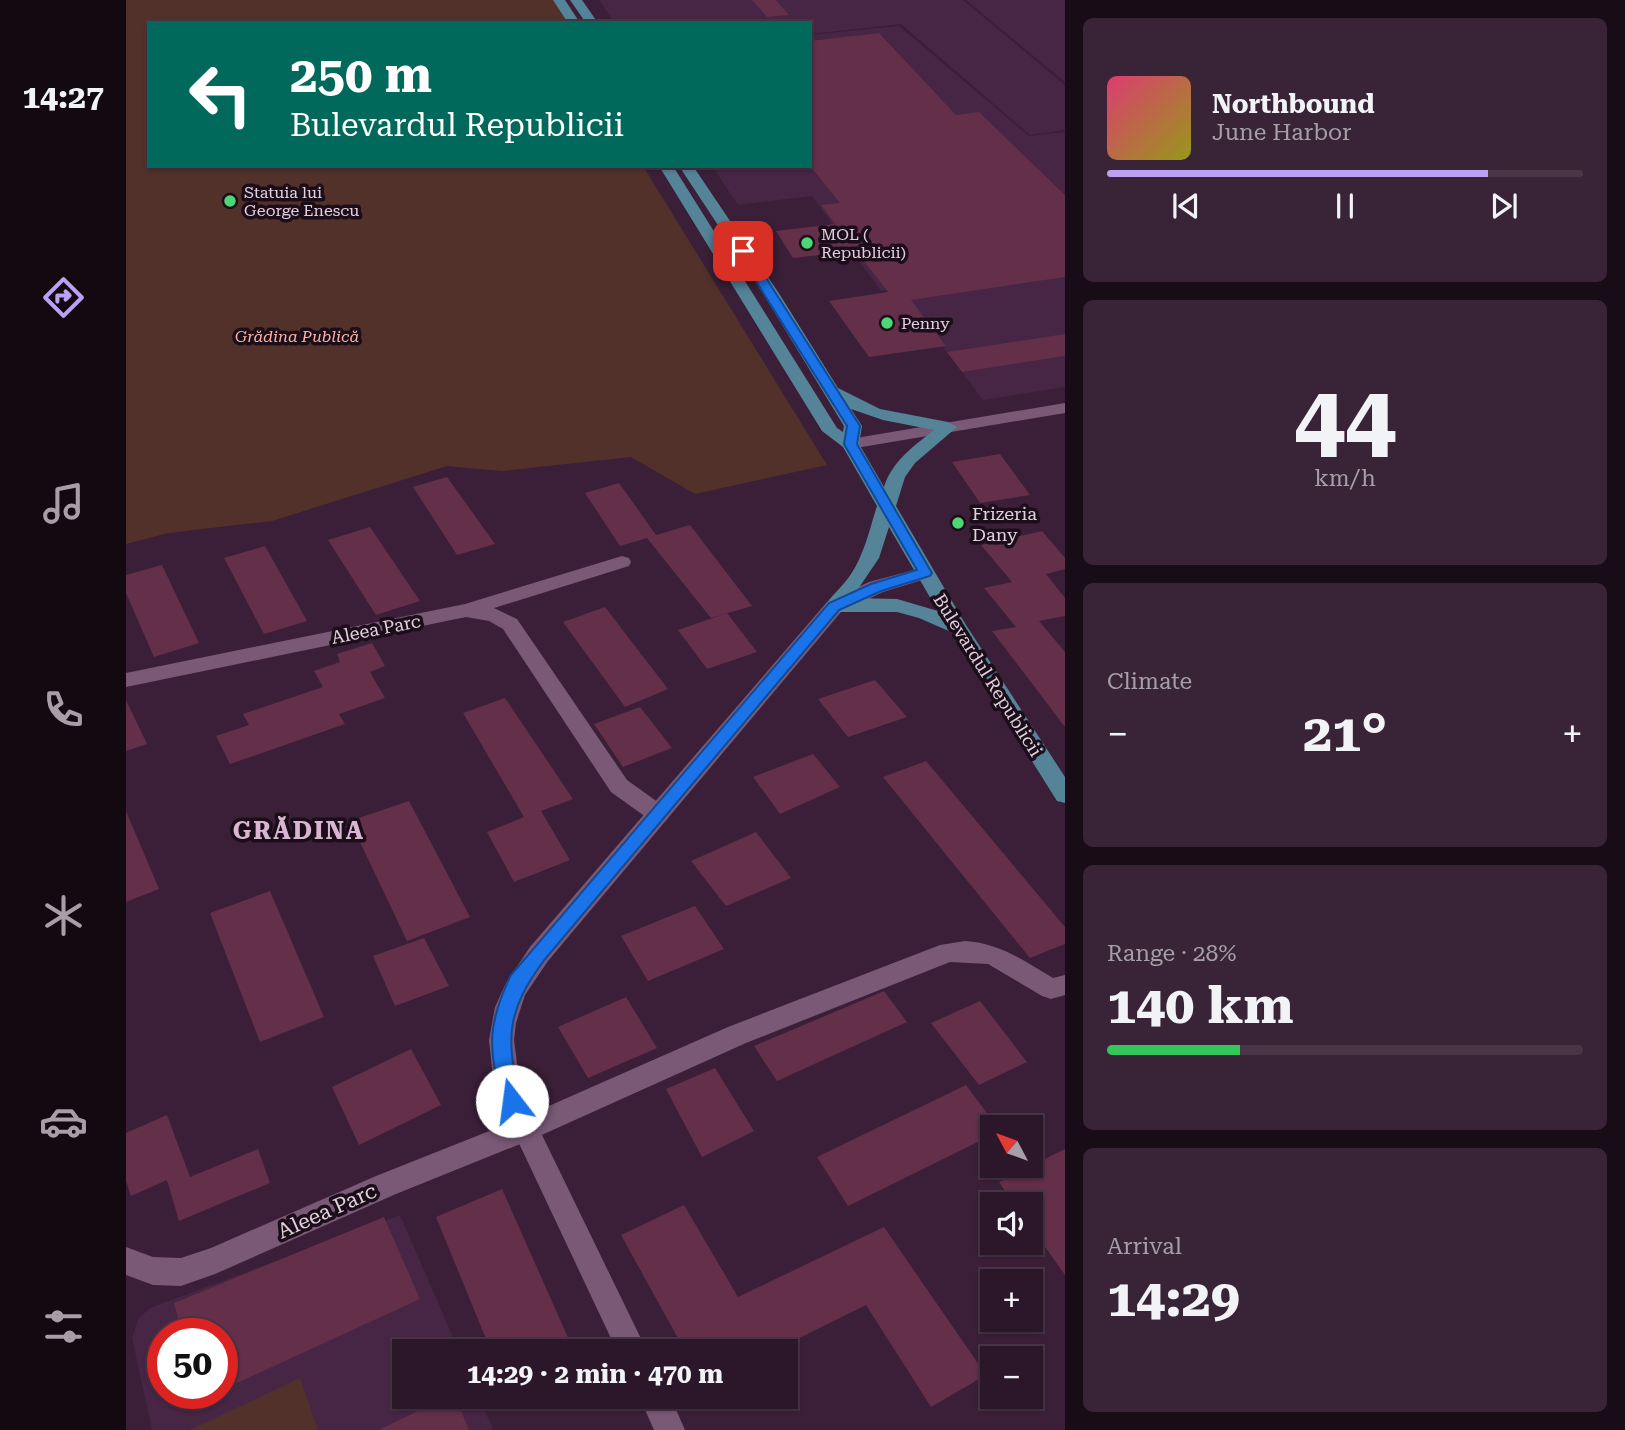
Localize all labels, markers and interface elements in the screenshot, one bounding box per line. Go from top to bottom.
text: 250 m [290,47,432,104]
icon: left [175,49,266,140]
text: 14:27 [22,78,104,116]
text: Northbound [1212,89,1375,119]
text: Bulevardul Republicii [290,106,624,144]
text: June Harbor [1212,119,1352,146]
place label: Statuia lui George Enescu [244,183,359,220]
icon: previous [1167,187,1205,225]
icon: pause [1326,187,1364,225]
icon: next [1485,187,1523,225]
marker: Statuia lui George Enescu [222,193,238,209]
pin [713,221,773,281]
place label: MOL ( Republicii) [821,225,906,262]
icon: arrive [724,232,762,270]
marker: MOL ( Republicii) [799,235,815,251]
icon: directions [39,273,88,322]
place label: Penny [901,314,950,333]
marker: Penny [879,315,895,331]
park label: Grădina Publică [235,327,359,346]
text: 44 [1294,366,1396,472]
text: km/h [1314,465,1376,492]
icon: music [39,479,88,528]
place label: Frizeria Dany [972,503,1037,545]
marker: Frizeria Dany [950,515,966,531]
street label: Bulevardul Republicii [929,590,1047,760]
street label: Aleea Parc [330,610,422,648]
text: Climate [1107,668,1192,695]
icon: phone [39,685,88,734]
text: 21° [1303,703,1387,764]
text: − [1107,712,1128,756]
text: + [1562,712,1583,756]
district label: GRĂDINA [233,816,365,845]
icon: climate [39,891,88,940]
text: Range · 28% [1107,940,1236,967]
text: 140 km [1107,975,1294,1036]
position arrow [475,1064,549,1138]
icon: car [39,1097,88,1146]
north arrow [980,1115,1043,1178]
map controls [980,1115,1043,1409]
street label: Aleea Parc [274,1178,380,1243]
button: sound [980,1192,1043,1255]
text: Arrival [1107,1233,1182,1260]
text: 14:29 [1107,1268,1240,1329]
button: + [980,1269,1043,1332]
icon: filters [39,1302,88,1351]
speed limit sign: 50 [147,1318,238,1409]
button: − [980,1346,1043,1409]
text: 14:29 · 2 min · 470 m [467,1359,723,1389]

